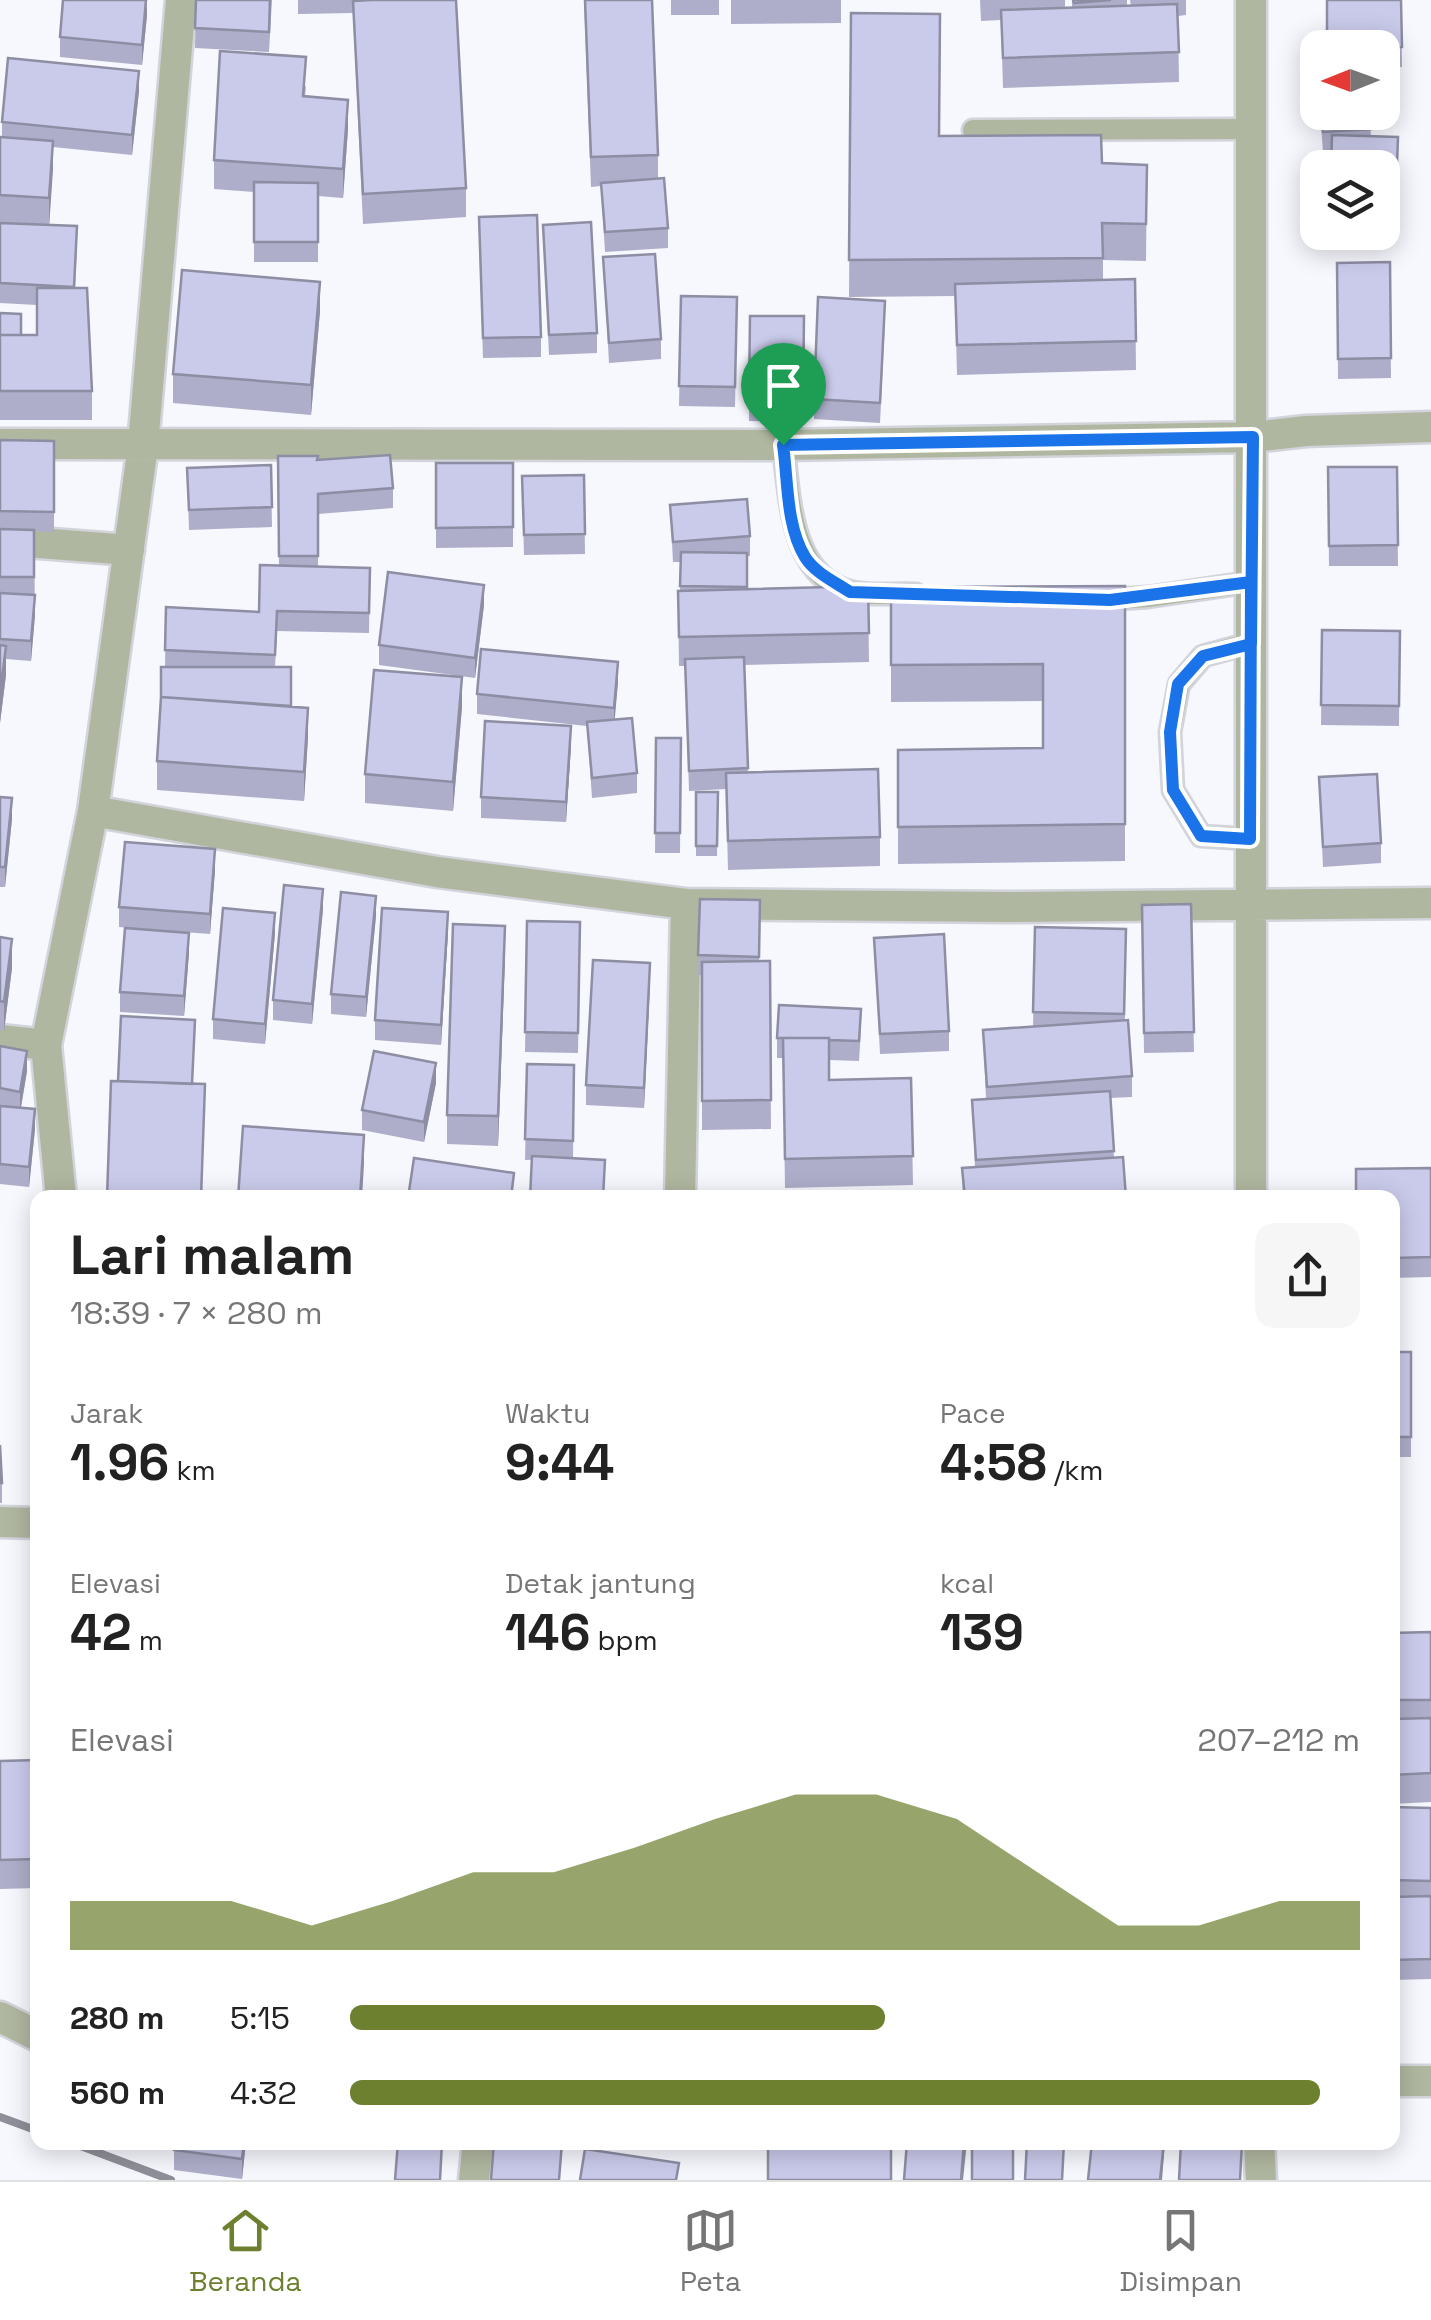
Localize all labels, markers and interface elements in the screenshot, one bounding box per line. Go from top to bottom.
north arrow [1300,30,1400,130]
map controls [1300,30,1400,250]
button: layers [1300,150,1400,250]
pin [741,343,826,446]
icon: arrive [756,358,811,413]
text: Lari malam [70,1220,354,1290]
button: share [1255,1223,1360,1328]
text: 18:39 · 7 × 280 m [70,1293,323,1333]
text: Jarak [70,1395,143,1431]
text: Waktu [505,1395,590,1431]
text: Pace [940,1395,1006,1431]
text: 1.96 [70,1431,169,1495]
text: 9:44 [505,1431,614,1495]
text: 4:58 [940,1431,1047,1495]
text: km [169,1452,216,1488]
text: /km [1047,1452,1103,1488]
text: Elevasi [70,1565,161,1601]
text: Detak jantung [505,1565,696,1601]
text: kcal [940,1565,994,1601]
text: 42 [70,1601,132,1665]
text: 146 [505,1601,590,1665]
text: 139 [940,1601,1024,1665]
text: m [132,1622,163,1658]
text: bpm [590,1622,658,1658]
text: Elevasi [70,1720,174,1760]
text: 207–212 m [1197,1720,1360,1760]
text: 280 m [70,1998,164,2038]
text: 5:15 [230,1998,290,2038]
text: 560 m [70,2073,165,2113]
text: 4:32 [230,2073,297,2113]
tab: Beranda [189,2203,302,2299]
tab: Peta [680,2203,741,2299]
tab: Disimpan [1119,2203,1242,2299]

